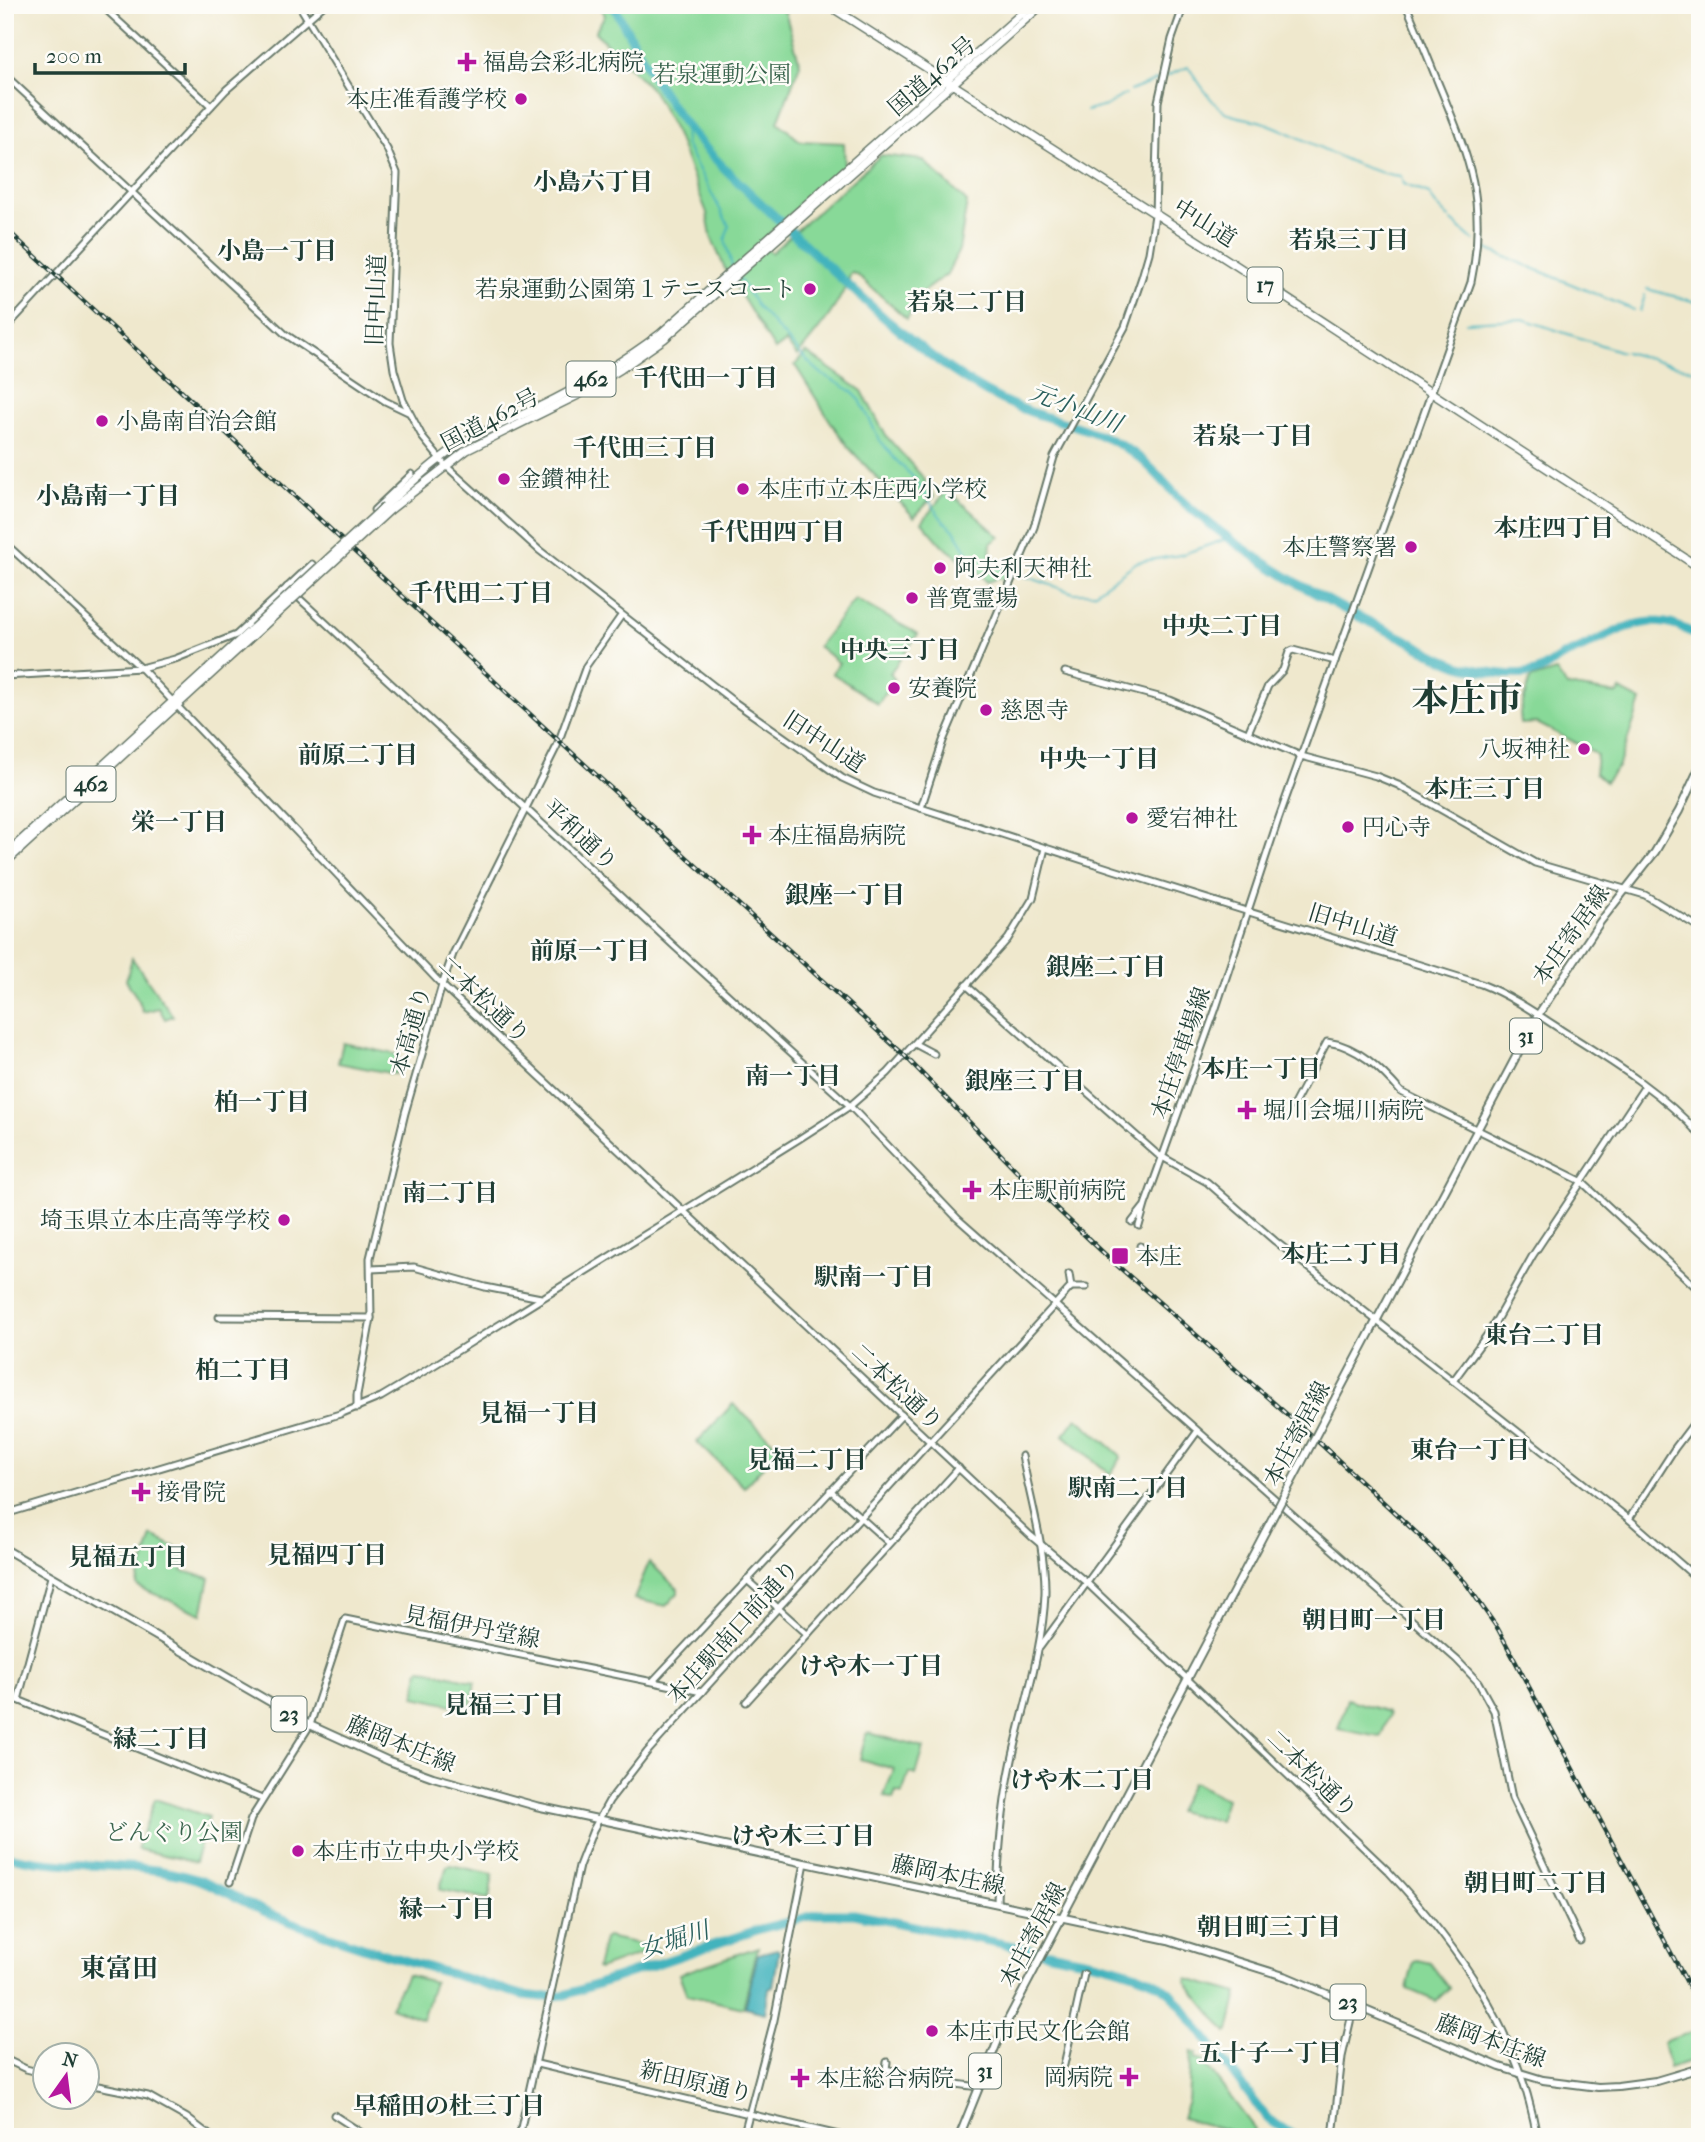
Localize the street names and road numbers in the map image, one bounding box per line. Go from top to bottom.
street label: 国道462号 [883,31,981,121]
street label: 中山道 [1169,193,1241,253]
street label: 旧中山道 [361,254,391,346]
road number: 17 [1248,268,1282,302]
road number: 462 [566,362,616,396]
street label: 国道462号 [436,383,544,457]
street label: 旧中山道 [778,706,870,778]
road number: 462 [66,766,116,802]
street label: 平和通り [537,794,623,876]
street label: 本庄寄居線 [1527,880,1615,990]
street label: 旧中山道 [1305,899,1401,951]
street label: 二本松通り [433,951,535,1049]
street label: 本高通り [385,983,437,1079]
street label: 本庄停車場線 [1146,983,1216,1123]
road number: 31 [1510,1018,1542,1054]
street label: 二本松通り [846,1338,948,1436]
street label: 本庄寄居線 [1258,1377,1336,1491]
street label: 本庄駅南口前通り [661,1555,805,1709]
street label: 見福伊丹堂線 [402,1601,542,1653]
road number: 23 [272,1696,306,1732]
street label: 藤岡本庄線 [343,1710,459,1778]
street label: 二本松通り [1261,1724,1363,1824]
street label: 藤岡本庄線 [889,1850,1007,1900]
street label: 本庄寄居線 [994,1878,1072,1992]
road number: 23 [1330,1984,1366,2020]
street label: 藤岡本庄線 [1432,2009,1550,2073]
road number: 31 [969,2054,1001,2088]
street label: 新田原通り [637,2056,755,2108]

